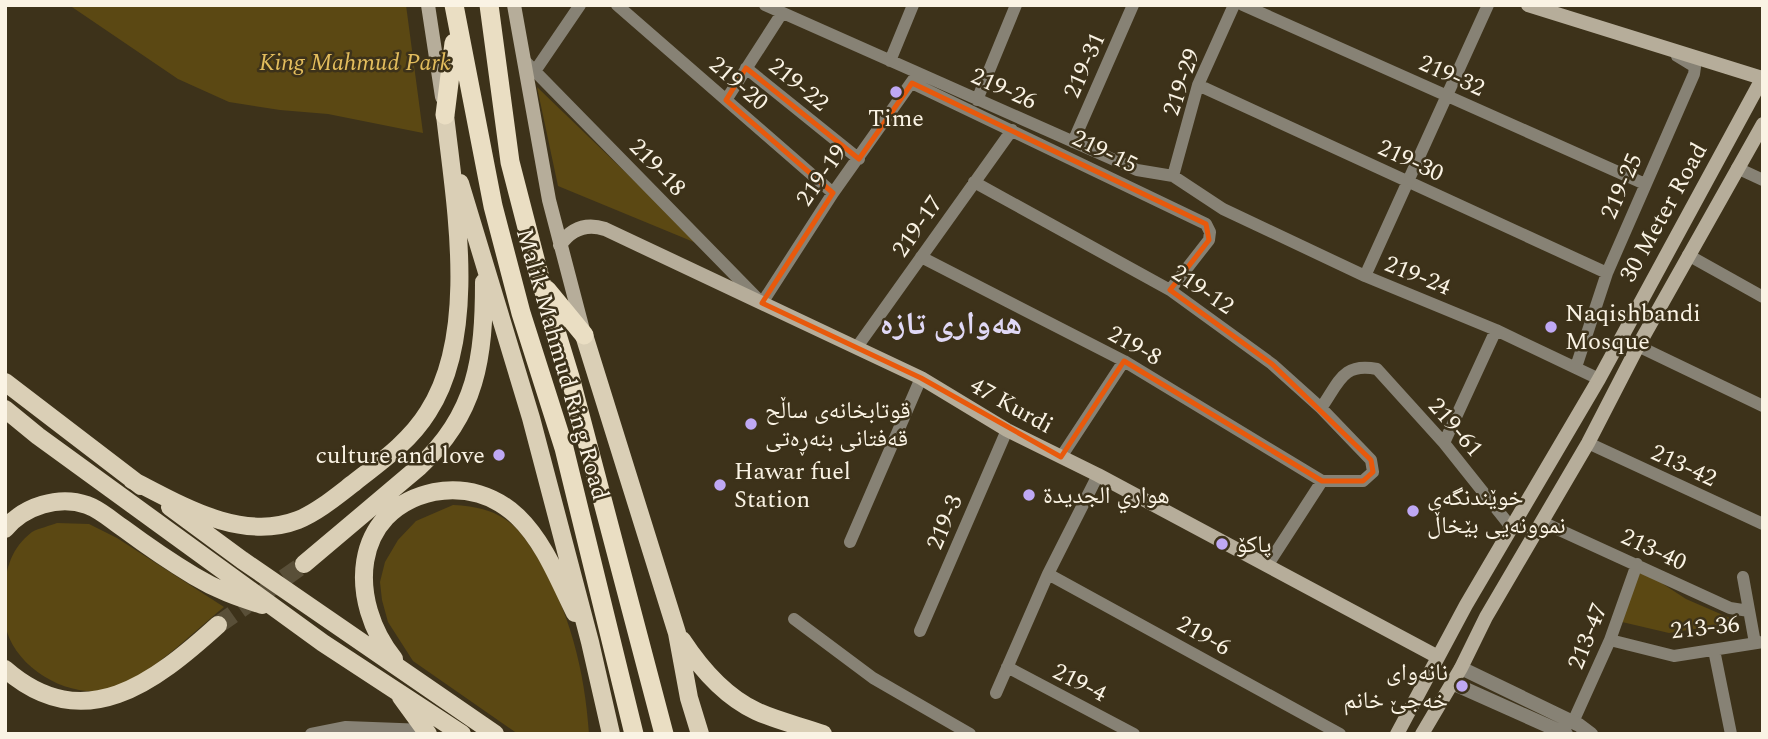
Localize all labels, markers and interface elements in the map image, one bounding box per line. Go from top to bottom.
street label: 219-31 [1054,27,1115,104]
street label: 219-29 [1154,44,1210,121]
park label: King Mahmud Park [259,45,451,81]
street label: 219-32 [1413,45,1490,106]
street label: 219-20 [700,48,776,120]
street label: 219-22 [760,49,837,120]
street label: 219-26 [965,58,1042,119]
marker: Time [888,84,904,100]
place label: Time [868,101,924,137]
street label: 219-15 [1066,121,1143,183]
street label: 219-18 [620,130,694,205]
street label: 219-30 [1372,130,1449,192]
street label: 30 Meter Road [1611,136,1717,289]
street label: 219-19 [787,137,856,214]
street label: 219-25 [1591,148,1652,225]
street label: 219-17 [883,188,952,265]
street label: Malik Mahmud Ring Road [506,224,618,504]
street label: 219-24 [1379,246,1456,306]
street label: 219-12 [1164,256,1241,324]
place label: Naqishbandi Mosque [1565,296,1701,360]
district label: هەواری تازە [880,300,1022,349]
street label: 219-8 [1101,316,1168,375]
marker: Naqishbandi Mosque [1543,319,1559,335]
street label: 47 Kurdi [963,368,1060,444]
street label: 219-61 [1419,390,1491,466]
place label: قوتابخانەی ساڵح قەفتانی بنەڕەتی [765,393,911,457]
marker: قوتابخانەی ساڵح قەفتانی بنەڕەتی [743,416,759,432]
street label: 213-42 [1645,435,1722,497]
place label: culture and love [316,438,485,474]
marker: culture and love [491,447,507,463]
place label: Hawar fuel Station [734,454,851,518]
marker: Hawar fuel Station [712,477,728,493]
place label: هواري الجديدة [1043,478,1170,514]
place label: خوێندنگەی نموونەیی بێخاڵ [1427,480,1566,544]
marker: هواري الجديدة [1021,487,1037,503]
street label: 219-3 [917,489,973,556]
marker: خوێندنگەی نموونەیی بێخاڵ [1405,503,1421,519]
street label: 213-40 [1615,519,1692,581]
place label: پاکۆ [1236,527,1272,563]
marker: پاکۆ [1214,536,1230,552]
street label: 213-47 [1558,598,1618,675]
street label: 219-6 [1170,606,1237,665]
street label: 213-36 [1669,606,1741,650]
street label: 219-4 [1046,654,1113,712]
place label: نانەوای خەجێ خانم [1344,655,1448,719]
marker: نانەوای خەجێ خانم [1454,678,1470,694]

